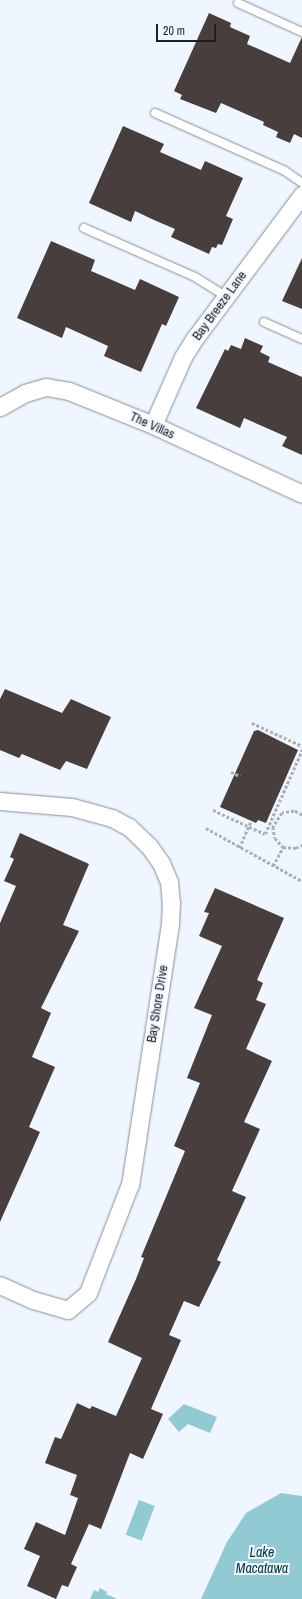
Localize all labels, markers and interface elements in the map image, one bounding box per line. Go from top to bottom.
scale bar [158,16,218,42]
text: 20 m [163,23,185,39]
street label: Bay Breeze Lane [190,268,250,344]
street label: The Villas [127,409,177,443]
street label: Bay Shore Drive [144,964,172,1044]
water label: Lake Macatawa [236,1544,288,1576]

